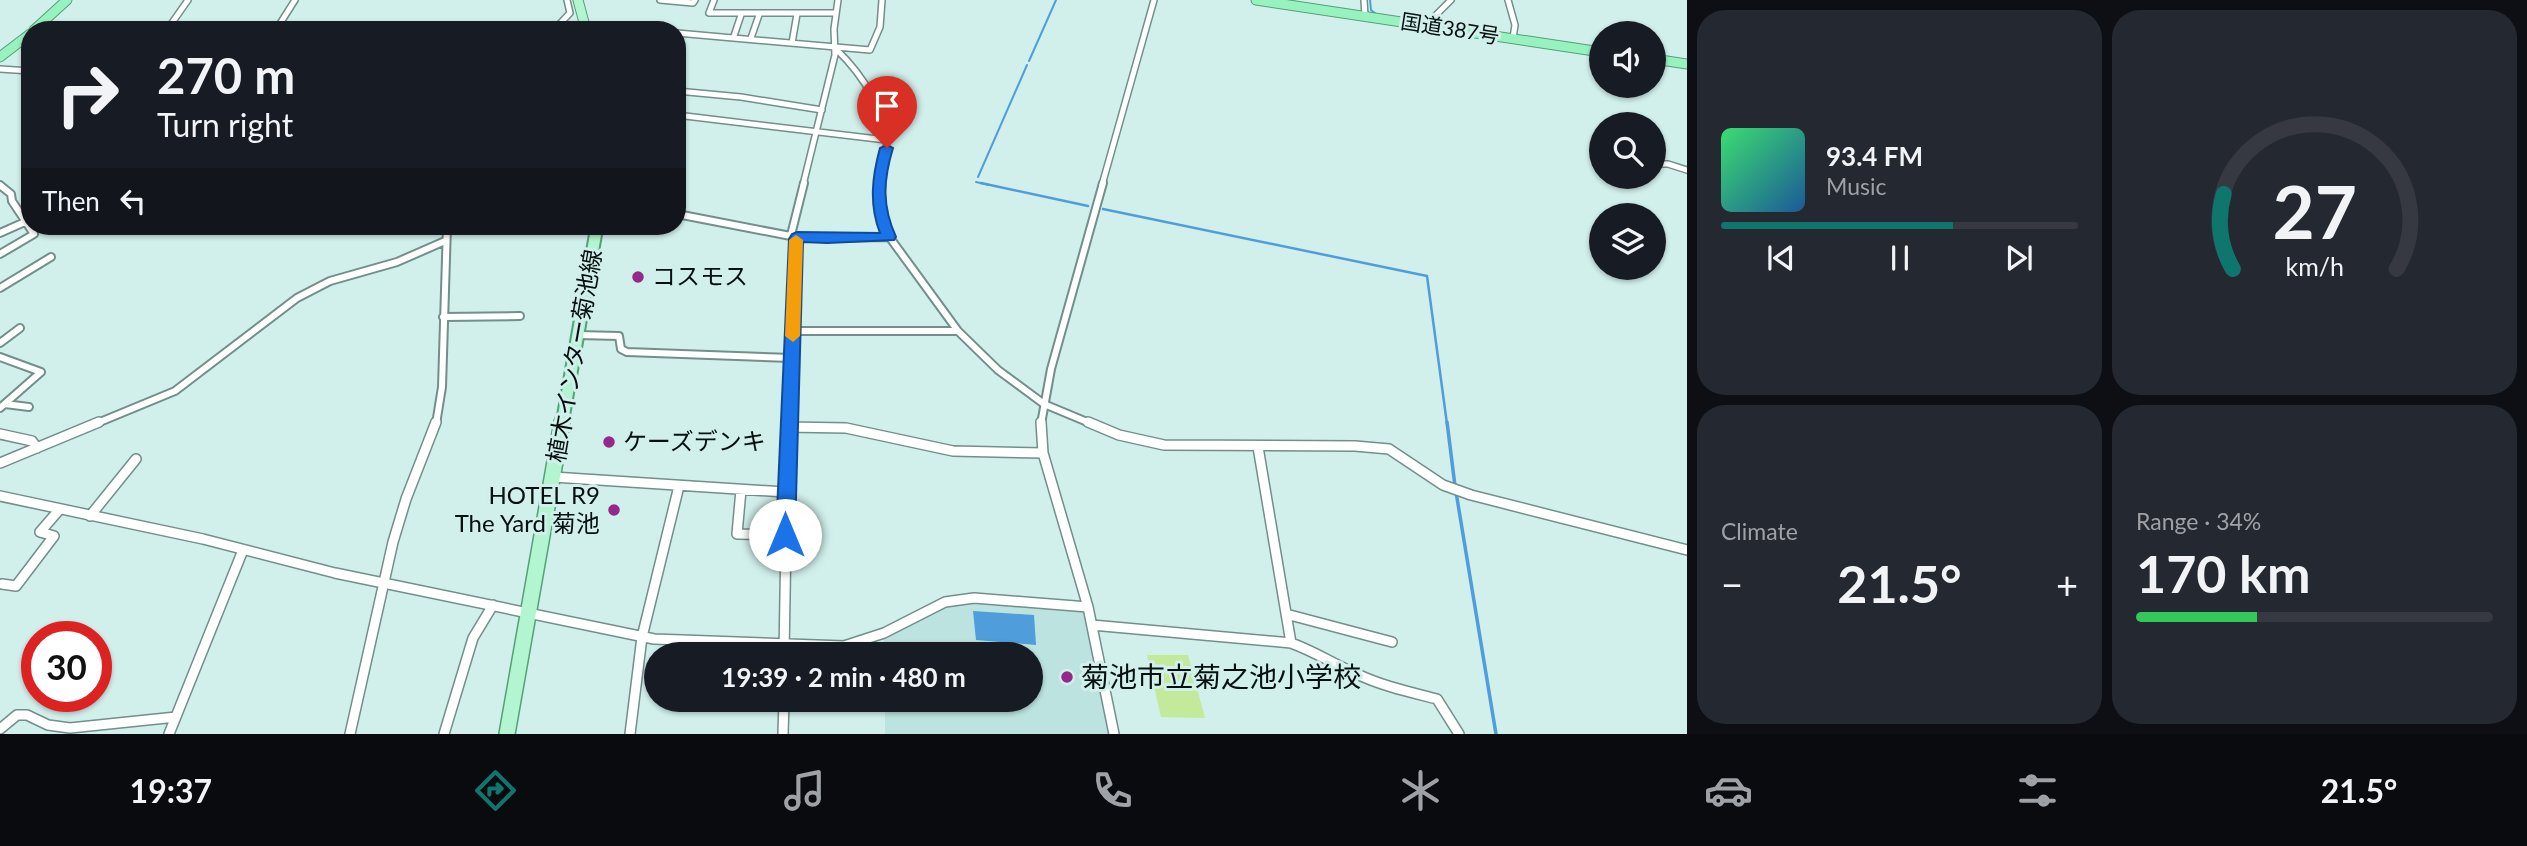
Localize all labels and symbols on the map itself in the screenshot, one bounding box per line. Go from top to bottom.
street label: 国道387号 [1399,7,1501,48]
pin [857,76,917,148]
street label: 植木インター菊池線 [540,247,607,465]
place label: コスモス [652,261,748,290]
marker: コスモス [630,269,646,285]
place label: ケーズデンキ [623,426,766,455]
marker: ケーズデンキ [601,434,617,450]
place label: HOTEL R9 The Yard 菊池 [455,480,600,537]
position arrow [748,498,822,572]
marker: HOTEL R9 The Yard 菊池 [606,502,622,518]
speed limit sign: 30 [21,621,112,712]
place label: 菊池市立菊之池小学校 [1081,659,1361,693]
marker: 菊池市立菊之池小学校 [1059,669,1075,685]

